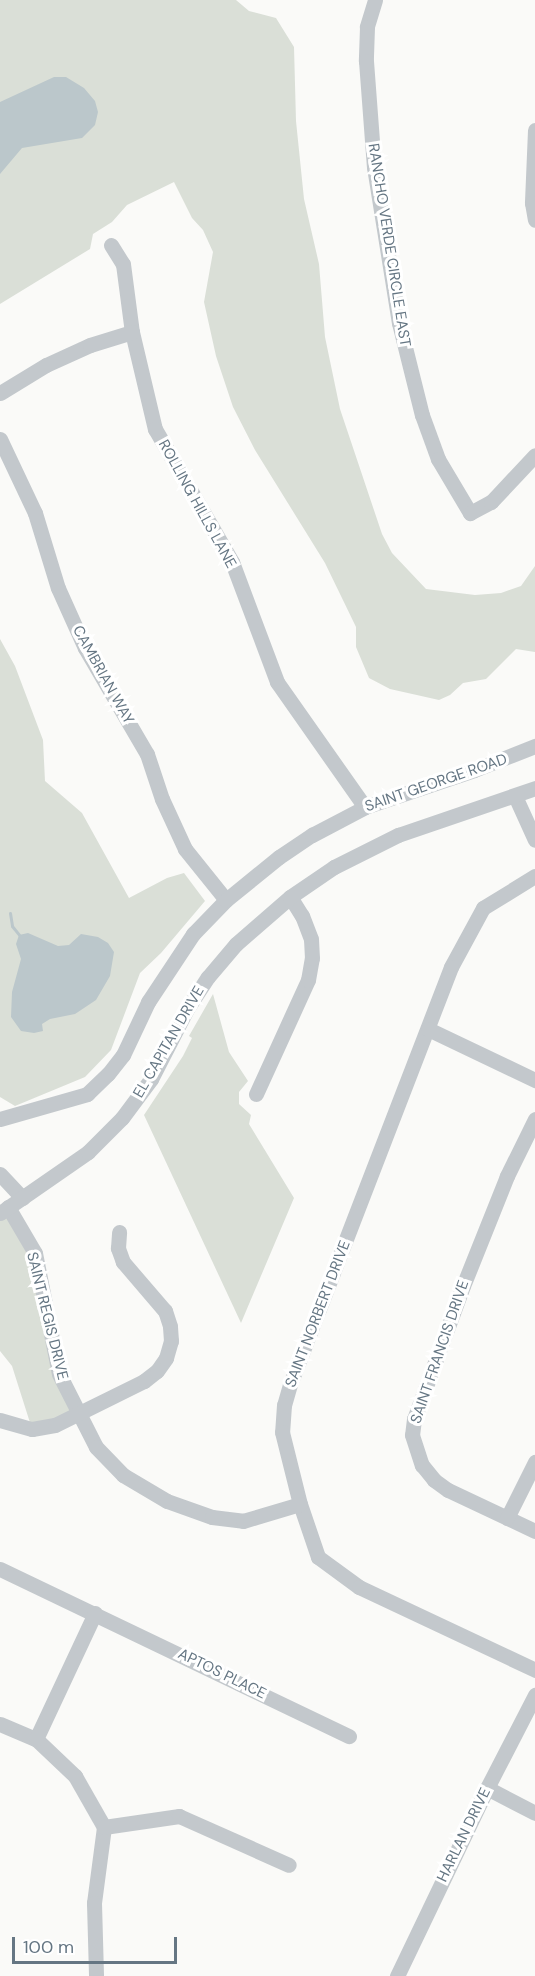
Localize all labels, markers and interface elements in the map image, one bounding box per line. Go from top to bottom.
street label: RANCHO VERDE CIRCLE EAST [364,142,414,348]
street label: ROLLING HILLS LANE [154,437,240,571]
street label: CAMBRIAN WAY [68,623,138,727]
street label: SAINT GEORGE ROAD [363,750,509,816]
street label: EL CAPITAN DRIVE [130,983,208,1101]
street label: SAINT NORBERT DRIVE [282,1238,354,1390]
street label: SAINT REGIS DRIVE [22,1250,72,1382]
street label: SAINT FRANCIS DRIVE [407,1278,473,1426]
street label: APTOS PLACE [175,1645,269,1703]
street label: HARLAN DRIVE [433,1785,495,1885]
scale bar [15,1925,180,1963]
text: 100 m [23,1935,74,1959]

